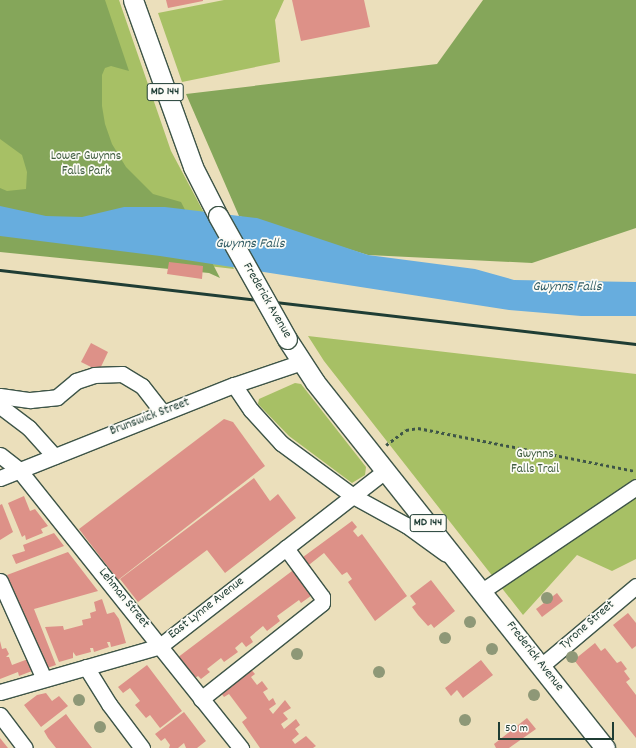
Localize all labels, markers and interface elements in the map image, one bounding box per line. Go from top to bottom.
road number: MD 144 [146,82,184,102]
park label: Lower Gwynns Falls Park [51,150,121,181]
water label: Gwynns Falls [215,236,285,252]
street label: Frederick Avenue [238,261,294,341]
water label: Gwynns Falls [532,279,602,295]
street label: Brunswick Street [108,396,192,440]
park label: Gwynns Falls Trail [511,448,559,479]
road number: MD 144 [409,513,447,533]
street label: Lehman Street [94,566,152,632]
street label: East Lynne Avenue [166,575,248,643]
street label: Tyrone Street [557,598,619,654]
street label: Frederick Avenue [502,619,566,695]
scale bar [500,714,616,740]
text: 50 m [505,720,528,737]

